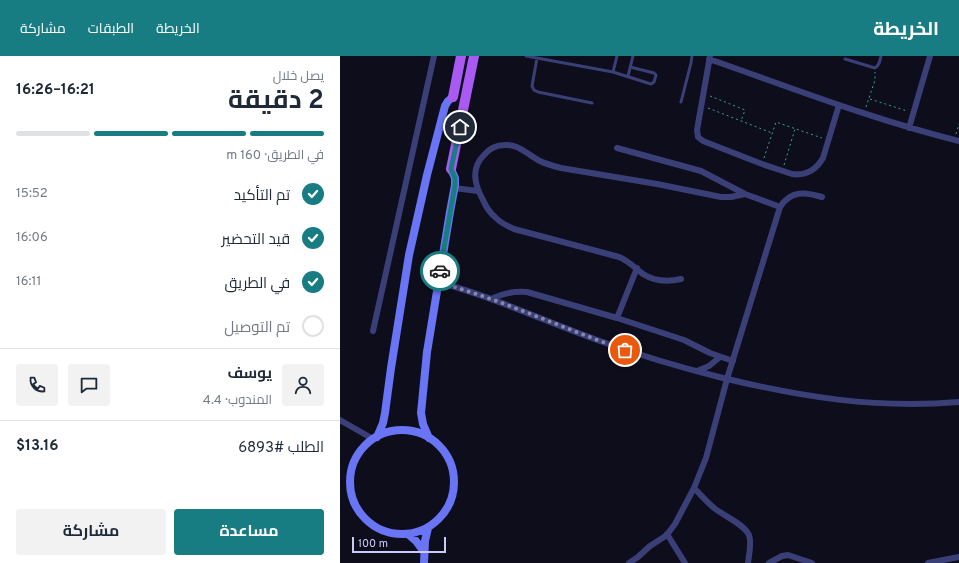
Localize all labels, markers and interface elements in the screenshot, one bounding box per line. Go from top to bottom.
text: الخريطة [873,18,939,42]
text: مشاركة [20,21,66,38]
text: الطبقات [88,21,134,38]
text: الخريطة [156,21,200,38]
text: يصل خلال [273,69,324,85]
text: 16:21–16:26 [16,81,95,100]
text: 2 دقيقة [228,85,324,118]
pin [443,110,477,144]
icon: home [449,116,471,138]
text: في الطريق · 160 m [226,148,324,164]
icon: check [302,183,324,205]
text: 15:52 [16,186,48,202]
text: تم التأكيد [234,187,290,206]
icon: check [302,227,324,249]
text: 16:06 [16,230,48,246]
text: قيد التحضير [222,231,290,250]
courier [420,251,460,291]
icon: car [429,260,451,282]
icon: check [302,271,324,293]
text: 16:11 [16,274,41,290]
text: في الطريق [225,275,290,294]
text: تم التوصيل [224,319,290,338]
pin [608,333,642,367]
icon: bag [614,339,636,361]
button: phone [16,364,58,406]
button: chat [68,364,110,406]
button: person [282,364,324,406]
text: يوسف [227,365,272,384]
text: المندوب · 4.4 [203,393,272,409]
text: $13.16 [16,437,59,456]
text: الطلب #6893 [238,439,324,458]
button: مشاركة [16,509,166,555]
button: مساعدة [174,509,324,555]
scale bar [352,535,446,554]
text: 100 m [358,537,388,551]

